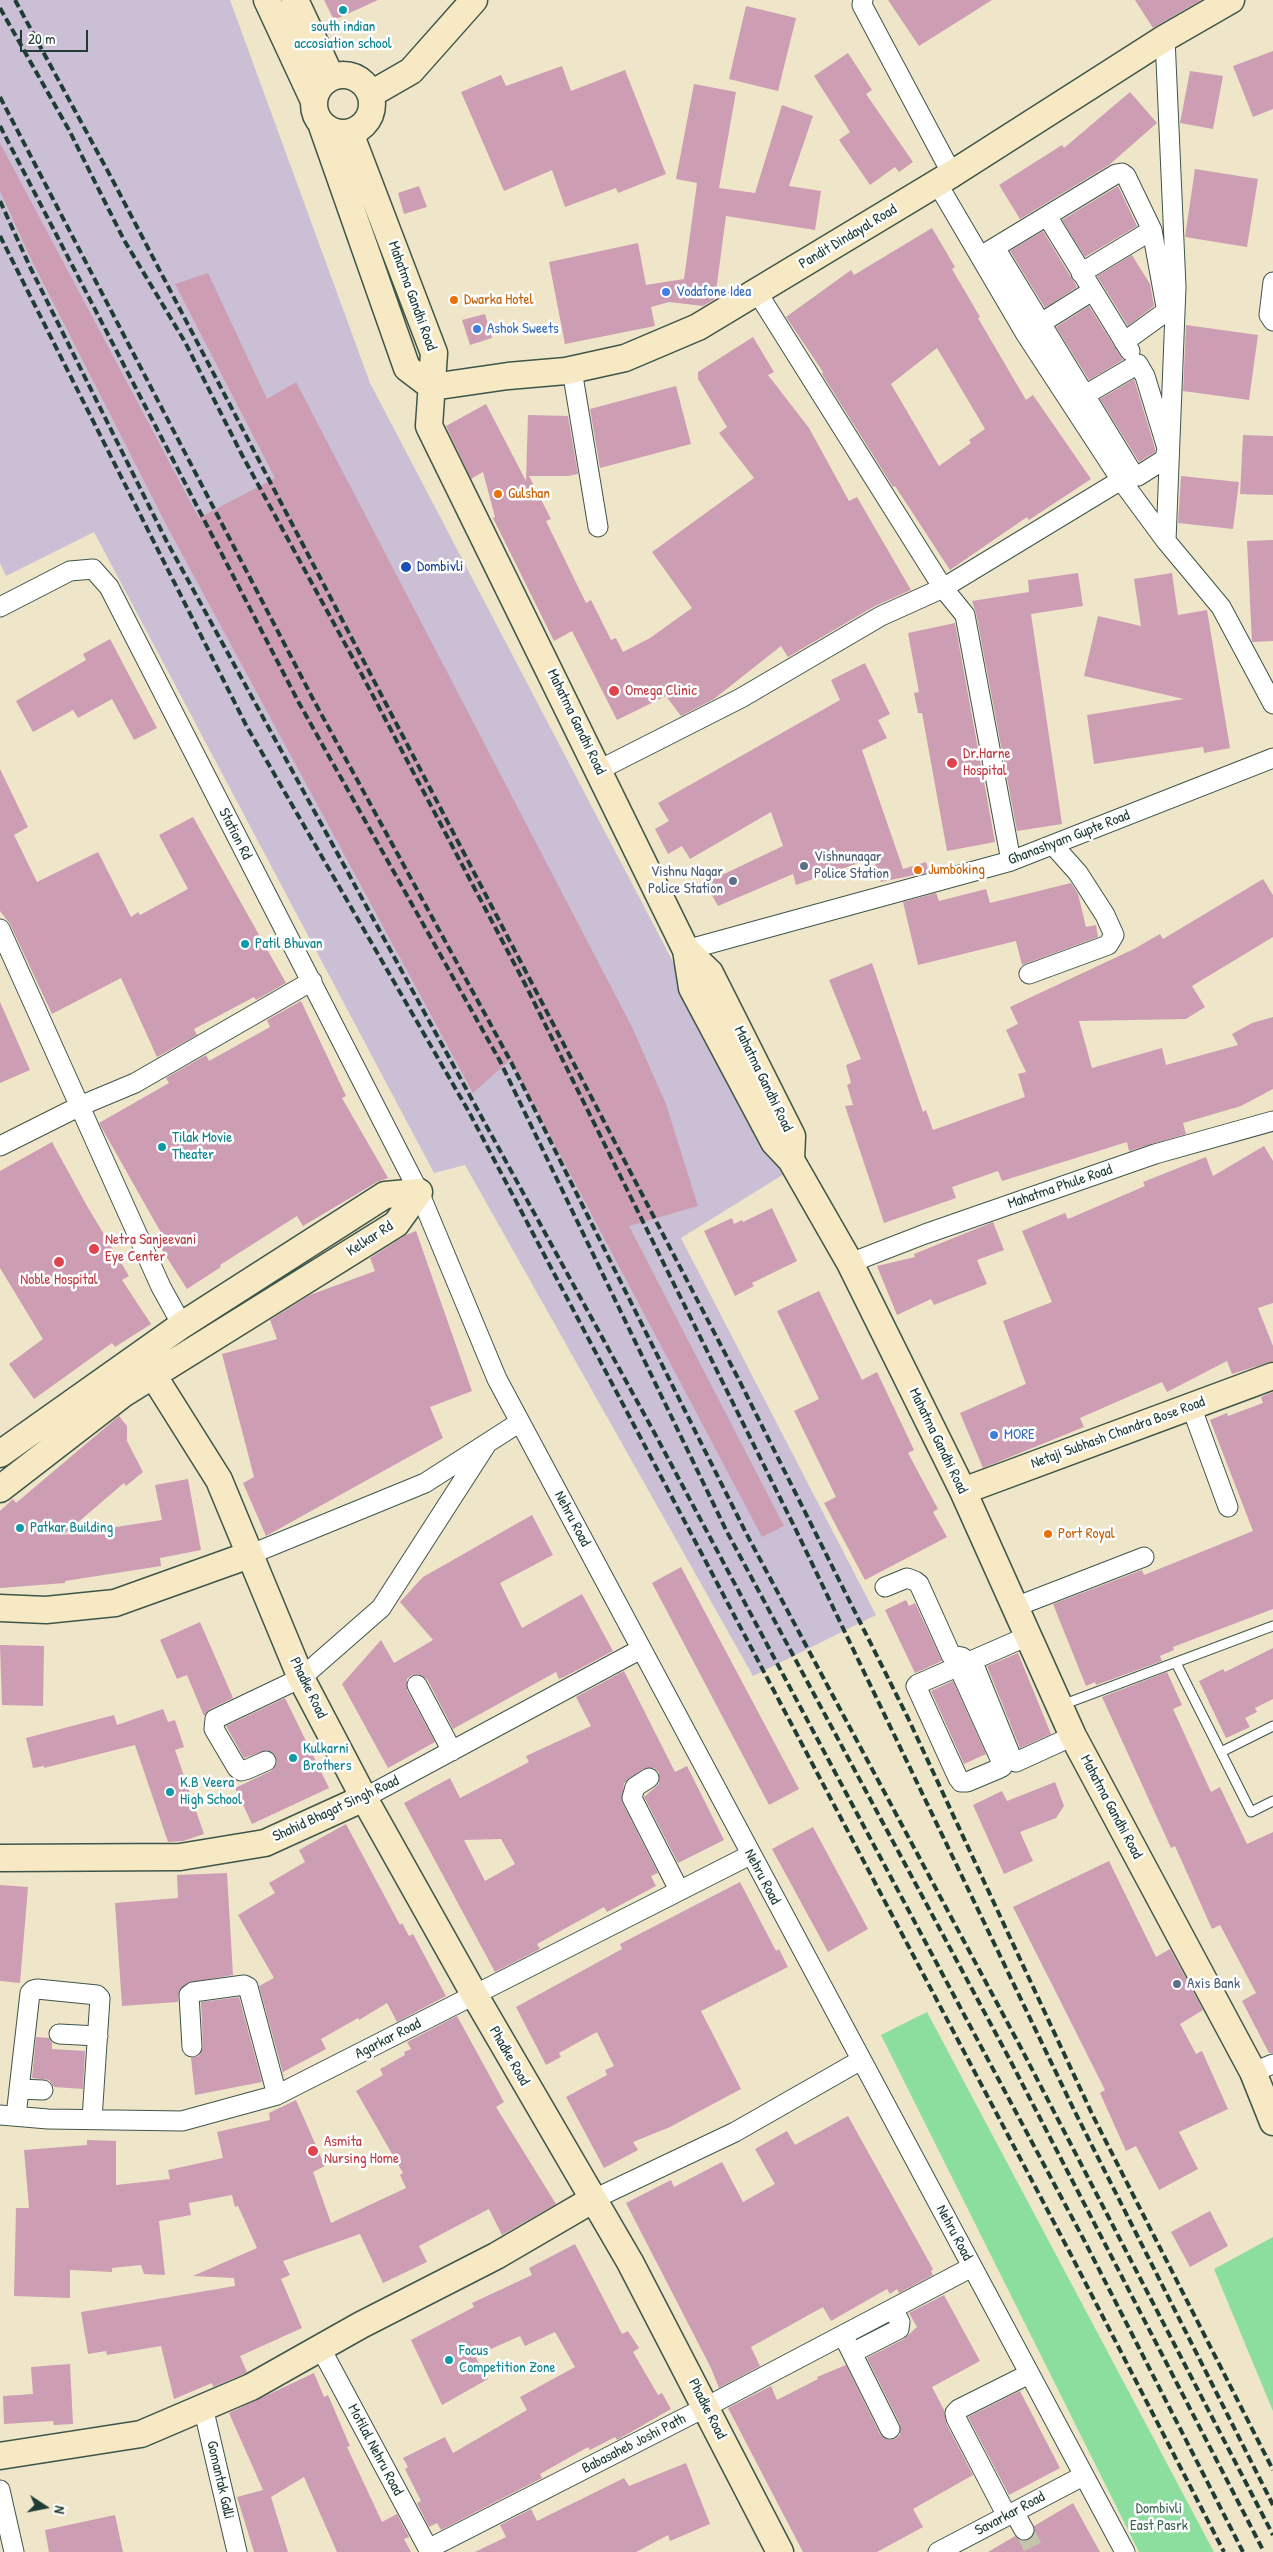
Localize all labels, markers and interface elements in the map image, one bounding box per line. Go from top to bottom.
marker: south indian accosiation school [337,4,349,16]
place label: south indian accosiation school [294,18,392,53]
scale bar [22,20,90,52]
text: 20 m [28,28,55,49]
street label: Pandit Dindayal Road [796,201,900,273]
street label: Mahatma Gandhi Road [384,239,440,353]
place label: Vodafone Idea [676,283,751,301]
marker: Vodafone Idea [660,286,672,298]
place label: Dwarka Hotel [464,291,533,309]
marker: Dwarka Hotel [448,294,460,306]
place label: Ashok Sweets [487,320,559,338]
marker: Ashok Sweets [471,323,483,335]
place label: Gulshan [508,485,550,503]
marker: Gulshan [492,488,504,500]
place label: Dombivli [417,558,463,576]
marker: Dombivli [399,560,413,574]
street label: Mahatma Gandhi Road [543,666,609,778]
place label: Omega Clinic [625,682,697,700]
marker: Omega Clinic [607,684,621,698]
place label: Dr.Harne Hospital [963,745,1011,780]
marker: Dr.Harne Hospital [945,756,959,770]
street label: Station Rd [214,805,256,863]
street label: Ghanashyam Gupte Road [1006,807,1132,869]
place label: Vishnunagar Police Station [814,848,889,883]
marker: Vishnunagar Police Station [798,860,810,872]
place label: Jumboking [928,861,985,879]
place label: Vishnu Nagar Police Station [648,863,723,898]
marker: Jumboking [912,864,924,876]
marker: Vishnu Nagar Police Station [727,875,739,887]
place label: Patil Bhuvan [255,935,323,953]
marker: Patil Bhuvan [239,938,251,950]
street label: Mahatma Gandhi Road [730,1023,796,1135]
place label: Tilak Movie Theater [172,1129,232,1164]
marker: Tilak Movie Theater [156,1141,168,1153]
street label: Mahatma Phule Road [1005,1161,1115,1213]
street label: Kelkar Rd [343,1217,397,1261]
place label: Netra Sanjeevani Eye Center [105,1231,196,1266]
marker: Netra Sanjeevani Eye Center [87,1242,101,1256]
marker: Noble Hospital [52,1255,66,1269]
place label: Noble Hospital [20,1271,98,1289]
street label: Mahatma Gandhi Road [905,1385,971,1497]
street label: Netaji Subhash Chandra Bose Road [1029,1393,1207,1473]
place label: MORE [1004,1426,1035,1444]
marker: MORE [988,1429,1000,1441]
street label: Nehru Road [550,1488,594,1550]
place label: Patkar Building [30,1519,113,1537]
marker: Patkar Building [14,1522,26,1534]
place label: Port Royal [1058,1525,1115,1543]
marker: Port Royal [1042,1528,1054,1540]
street label: Phadke Road [286,1655,330,1721]
place label: Kulkarni Brothers [303,1740,351,1775]
marker: Kulkarni Brothers [287,1752,299,1764]
street label: Mahatma Gandhi Road [1076,1752,1146,1862]
street label: Shahid Bhagat Singh Road [270,1772,402,1846]
place label: K.B Veera High School [180,1774,242,1809]
marker: K.B Veera High School [164,1786,176,1798]
street label: Nehru Road [740,1846,784,1908]
place label: Axis Bank [1187,1975,1240,1993]
marker: Axis Bank [1171,1978,1183,1990]
street label: Agarkar Road [352,2015,424,2063]
street label: Phadke Road [485,2023,533,2089]
place label: Asmita Nursing Home [324,2133,399,2168]
marker: Asmita Nursing Home [306,2144,320,2158]
street label: Nehru Road [932,2202,976,2264]
place label: Focus Competition Zone [459,2342,556,2377]
marker: Focus Competition Zone [443,2354,455,2366]
street label: Phadke Road [684,2376,730,2442]
street label: Motilal Nehru Road [343,2401,407,2499]
street label: Babasaheb Joshi Path [579,2410,689,2478]
street label: Gomantak Galli [202,2439,238,2521]
north arrow [20,2482,70,2532]
street label: Savarkar Road [972,2488,1048,2540]
park label: Dombivli East Pasrk [1130,2500,1188,2535]
text: N [50,2504,70,2515]

